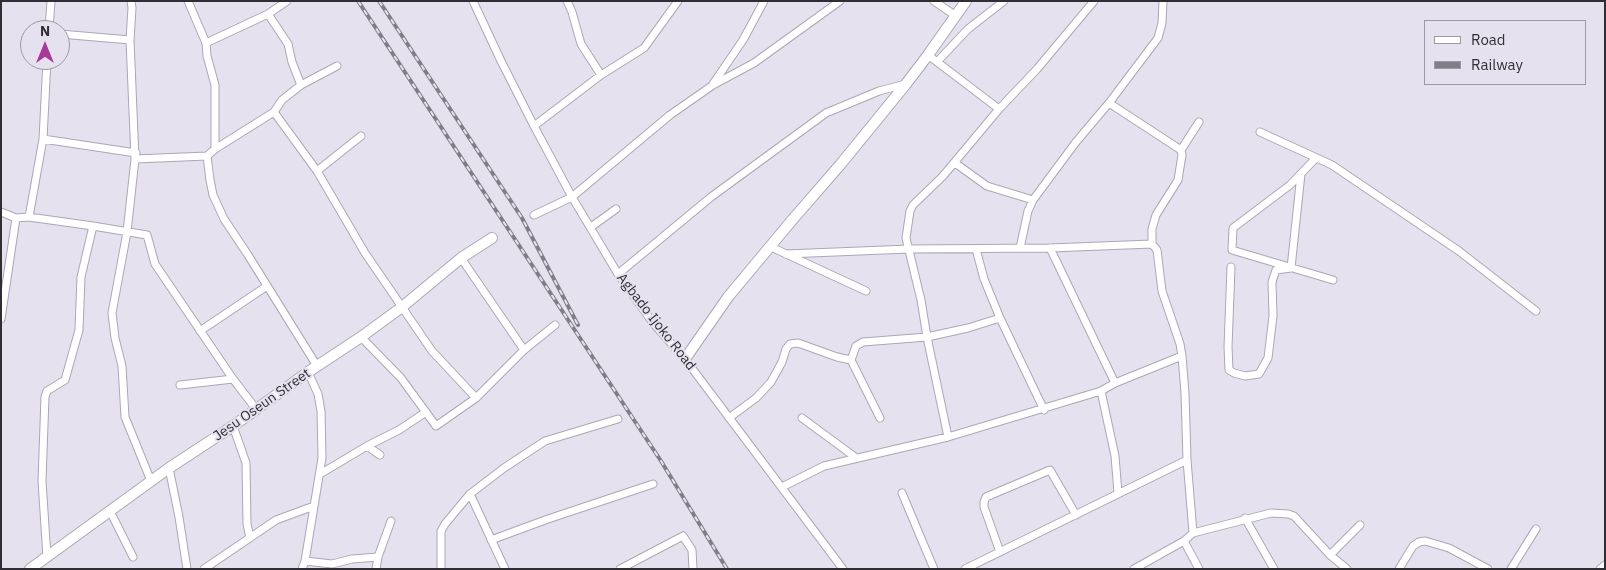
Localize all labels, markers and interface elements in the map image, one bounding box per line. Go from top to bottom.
north arrow [20,20,70,70]
legend [1424,20,1586,85]
text: N [40,22,50,40]
text: Road [1471,30,1506,49]
text: Railway [1471,55,1523,74]
street label: Agbado Ijoko Road [613,270,699,374]
street label: Jesu Oseun Street [210,365,314,445]

